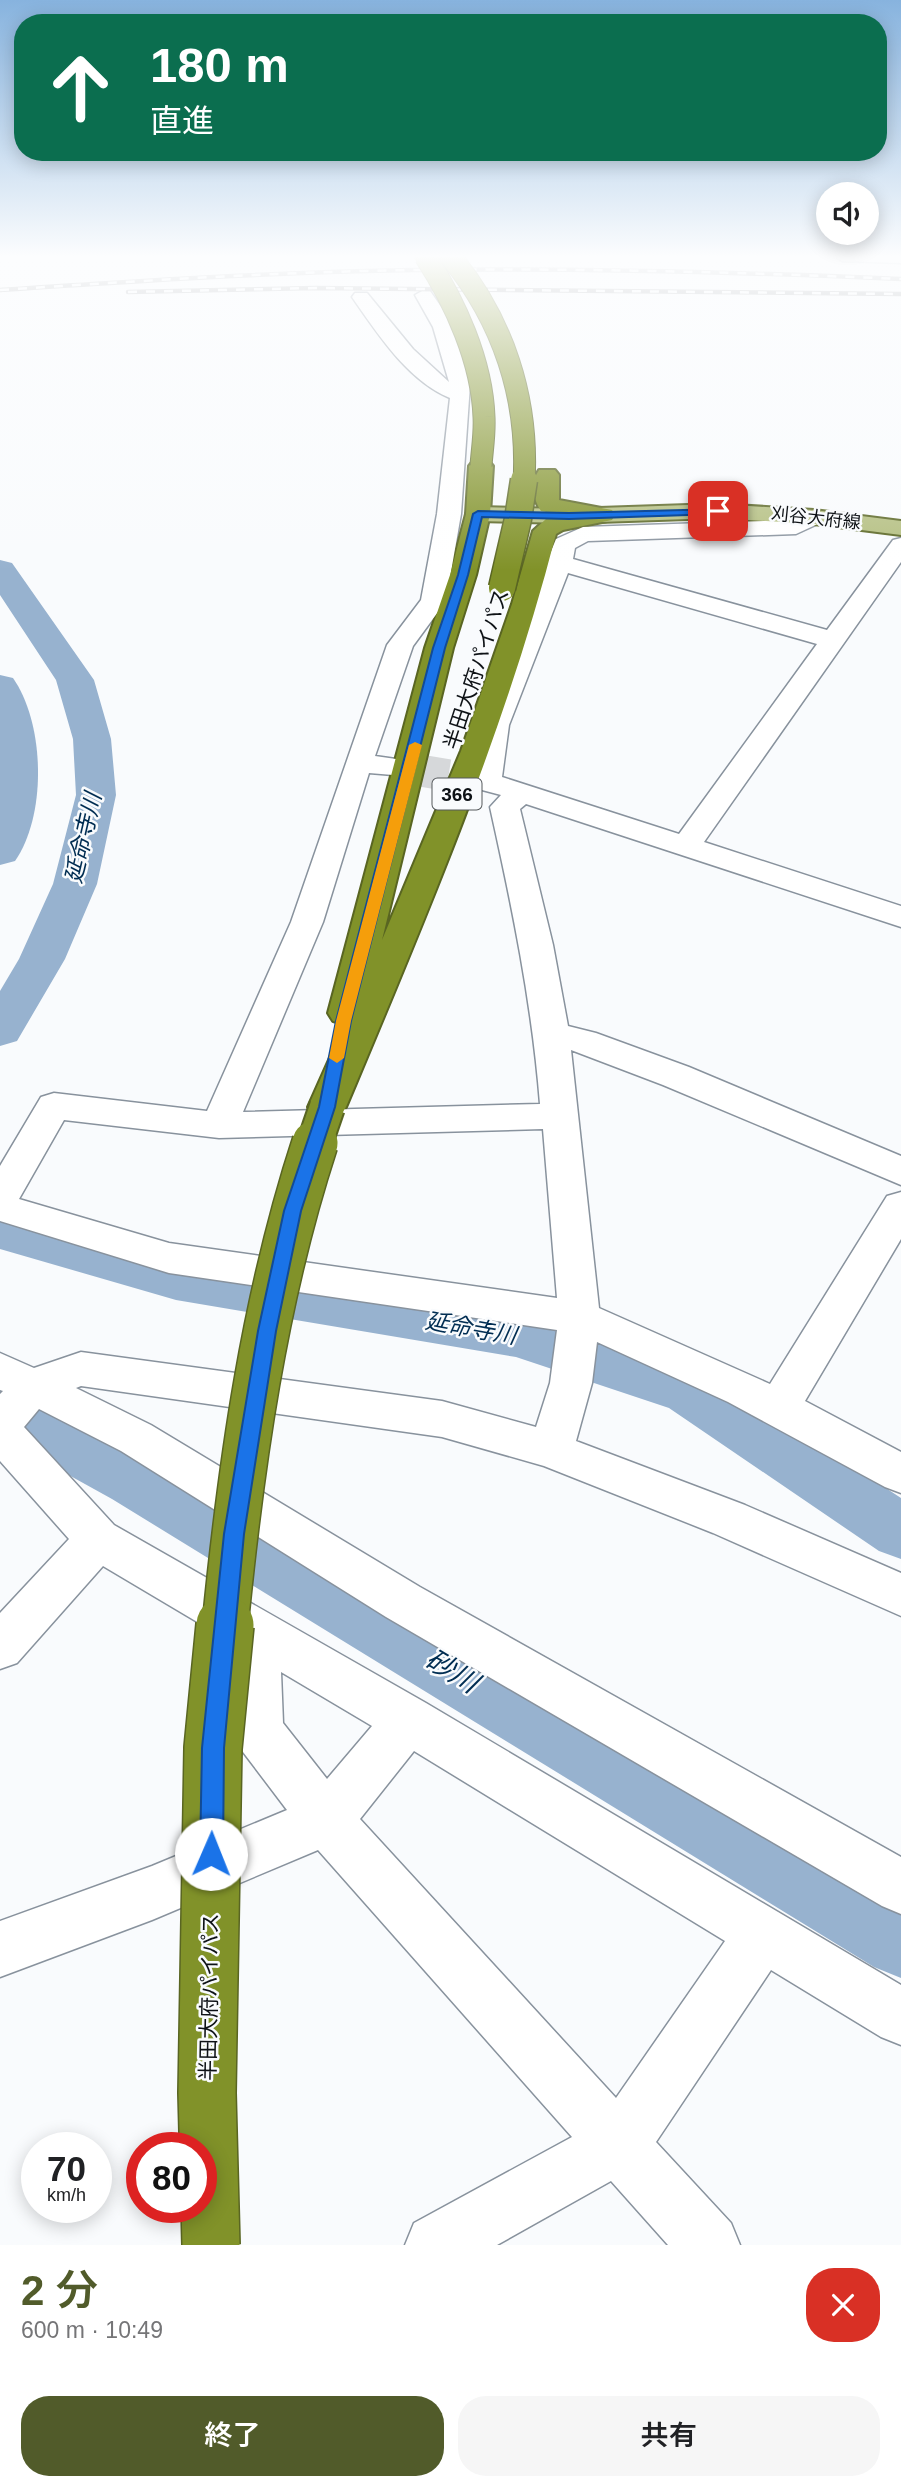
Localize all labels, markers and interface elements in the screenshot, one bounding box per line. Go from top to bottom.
text: 180 m [150,38,289,92]
icon: ahead [35,42,126,133]
text: 直進 [150,103,214,139]
map controls [816,182,879,245]
button: sound [816,182,879,245]
pin [688,481,748,541]
icon: arrive [699,492,737,530]
street label: 刈谷大府線 [770,503,862,533]
street label: 半田大府パイパス [439,586,513,752]
road number: 366 [433,778,482,810]
water label: 延命寺川 [60,787,107,886]
water label: 延命寺川 [423,1307,522,1349]
water label: 砂川 [420,1643,487,1700]
position arrow [174,1817,248,1891]
street label: 半田大府パイパス [196,1913,222,2081]
speed limit sign: 80 [126,2132,217,2223]
text: 70 [47,2149,86,2188]
text: km/h [47,2185,86,2205]
text: 2 分 [21,2267,98,2314]
button: close [806,2268,880,2342]
text: 600 m · 10:49 [21,2317,163,2343]
button: 終了 [21,2396,444,2476]
button: 共有 [458,2396,880,2476]

